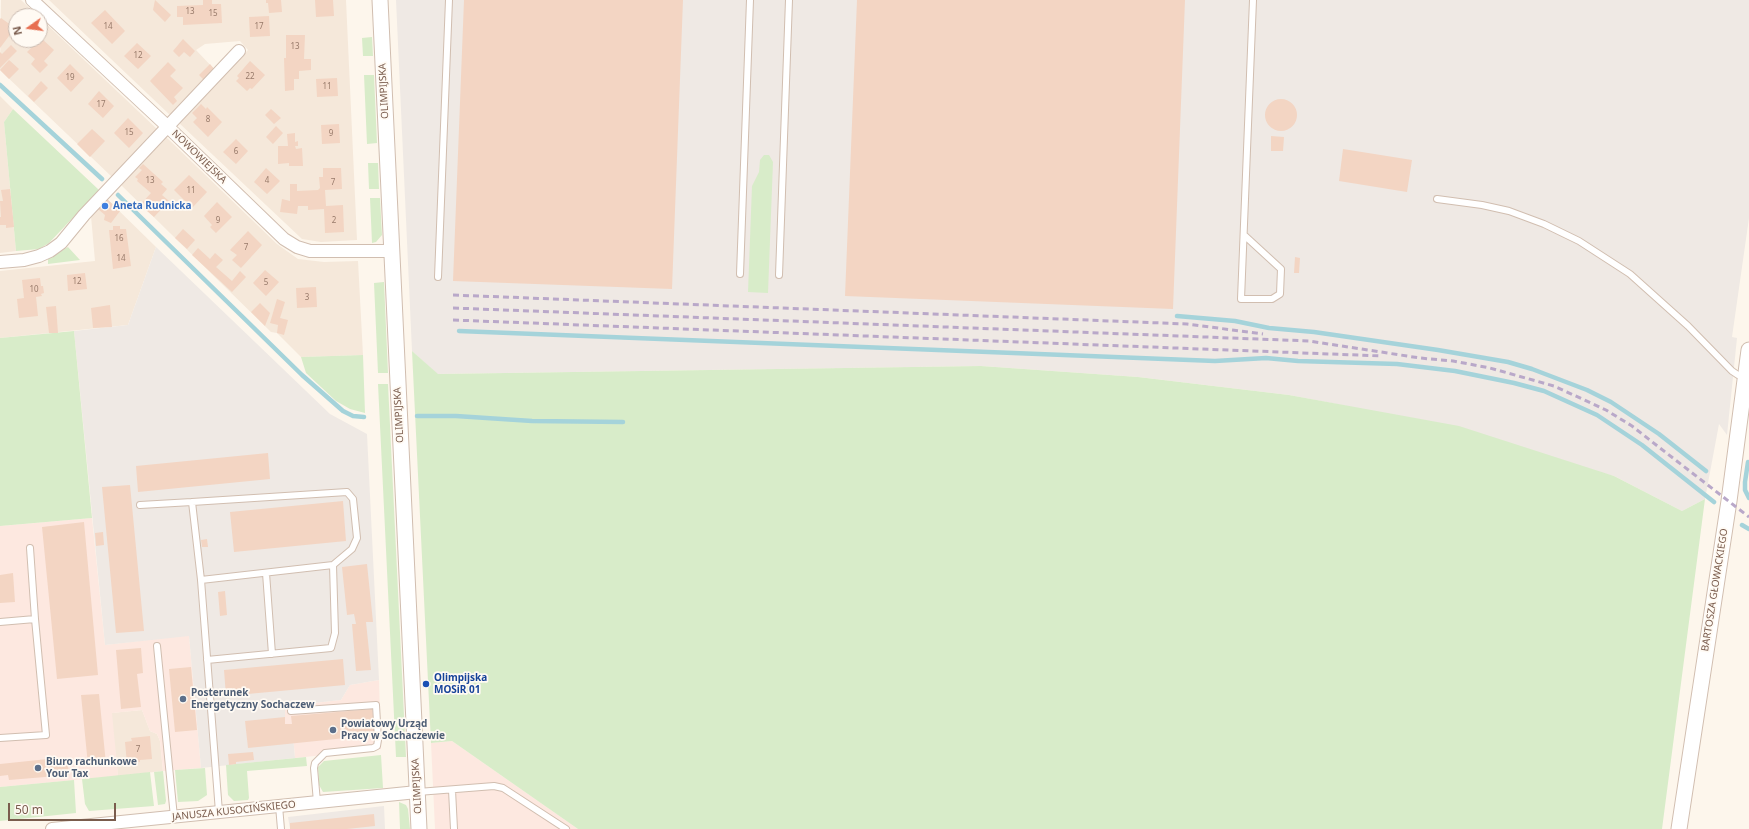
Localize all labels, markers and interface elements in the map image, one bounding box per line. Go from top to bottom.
house number: 13 [185,7,195,17]
north arrow [8,8,48,48]
house number: 15 [208,9,218,19]
house number: 14 [103,22,113,32]
house number: 17 [254,22,264,32]
text: N [8,25,25,37]
house number: 13 [290,42,300,52]
house number: 12 [133,51,143,61]
street label: OLIMPIJSKA [377,63,391,119]
house number: 22 [245,72,255,82]
house number: 19 [65,73,75,83]
house number: 11 [322,82,332,92]
house number: 17 [96,100,106,110]
house number: 8 [206,115,210,125]
house number: 15 [124,128,134,138]
street label: NOWOWIEJSKA [169,128,229,186]
house number: 9 [329,129,333,139]
house number: 6 [234,147,238,157]
house number: 13 [145,176,155,186]
house number: 4 [265,176,269,186]
house number: 7 [331,178,335,188]
house number: 11 [186,186,196,196]
place label: Aneta Rudnicka [113,200,192,212]
marker: Aneta Rudnicka [100,201,110,211]
house number: 9 [216,216,220,226]
house number: 2 [332,216,336,226]
house number: 16 [114,234,124,244]
house number: 7 [244,243,248,253]
house number: 14 [116,254,126,264]
house number: 12 [72,277,82,287]
house number: 5 [264,278,268,288]
house number: 10 [29,285,39,295]
house number: 3 [305,293,309,303]
street label: OLIMPIJSKA [392,387,406,443]
street label: BARTOSZA GŁOWACKIEGO [1699,528,1731,652]
place label: Olimpijska MOSiR 01 [434,672,487,696]
marker: Olimpijska MOSiR 01 [421,679,431,689]
place label: Posterunek Energetyczny Sochaczew [191,687,315,710]
marker: Posterunek Energetyczny Sochaczew [178,694,188,704]
place label: Powiatowy Urząd Pracy w Sochaczewie [341,718,445,742]
marker: Powiatowy Urząd Pracy w Sochaczewie [328,725,338,735]
house number: 7 [136,745,140,755]
place label: Biuro rachunkowe Your Tax [46,756,137,780]
street label: OLIMPIJSKA [410,758,424,814]
marker: Biuro rachunkowe Your Tax [33,763,43,773]
scale bar [10,795,118,821]
street label: JANUSZA KUSOCIŃSKIEGO [172,799,296,823]
text: 50 m [15,801,43,818]

